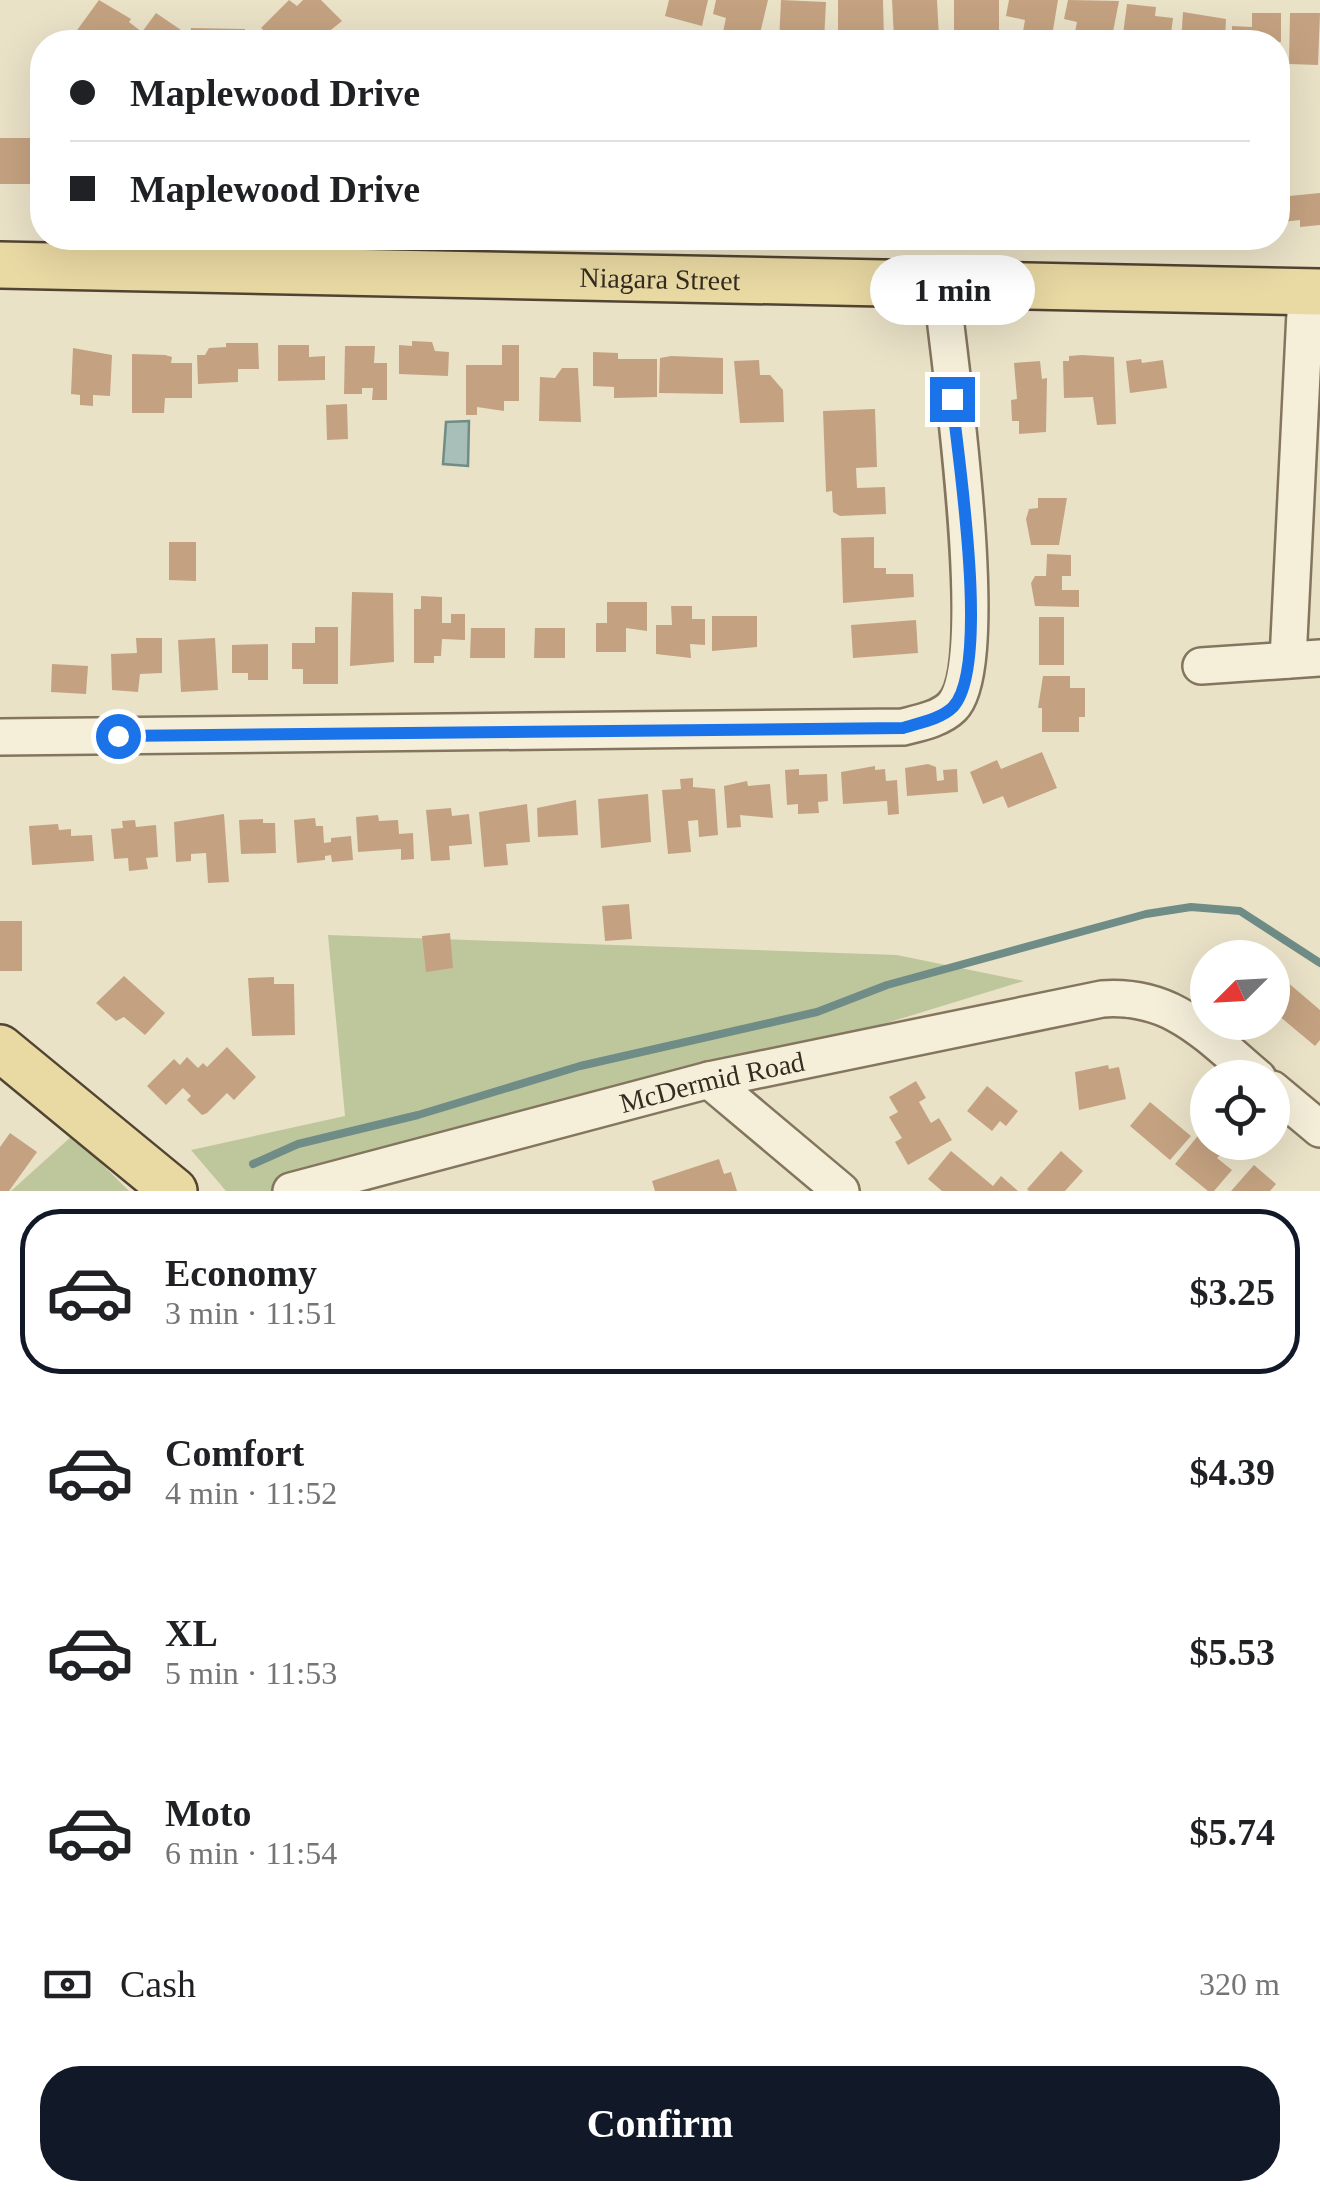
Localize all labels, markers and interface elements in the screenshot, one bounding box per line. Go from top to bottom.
text: Maplewood Drive [130,72,420,114]
text: Maplewood Drive [130,168,420,210]
callout: 1 min [870,254,1034,324]
street label: Niagara Street [579,262,741,296]
text: 1 min [914,272,991,308]
route end [930,377,975,422]
route start [96,714,141,759]
north arrow [1190,940,1290,1040]
map controls [1190,940,1290,1160]
street label: McDermid Road [616,1046,807,1119]
button: locate [1190,1060,1290,1160]
icon: car [45,1247,135,1337]
text: Economy [165,1252,317,1294]
text: $3.25 [1190,1271,1275,1313]
text: 3 min · 11:51 [165,1295,337,1331]
icon: car [45,1427,135,1517]
text: Comfort [165,1432,304,1474]
text: $4.39 [1190,1451,1275,1493]
text: 4 min · 11:52 [165,1475,337,1511]
icon: car [45,1607,135,1697]
text: XL [165,1612,218,1654]
text: $5.53 [1190,1631,1275,1673]
text: 5 min · 11:53 [165,1655,337,1691]
icon: car [45,1787,135,1877]
text: Moto [165,1792,252,1834]
text: $5.74 [1190,1811,1275,1853]
text: 6 min · 11:54 [165,1835,337,1871]
icon: cash [40,1957,95,2012]
text: Cash [120,1963,196,2005]
text: 320 m [1199,1966,1280,2002]
button: Confirm [40,2066,1280,2181]

